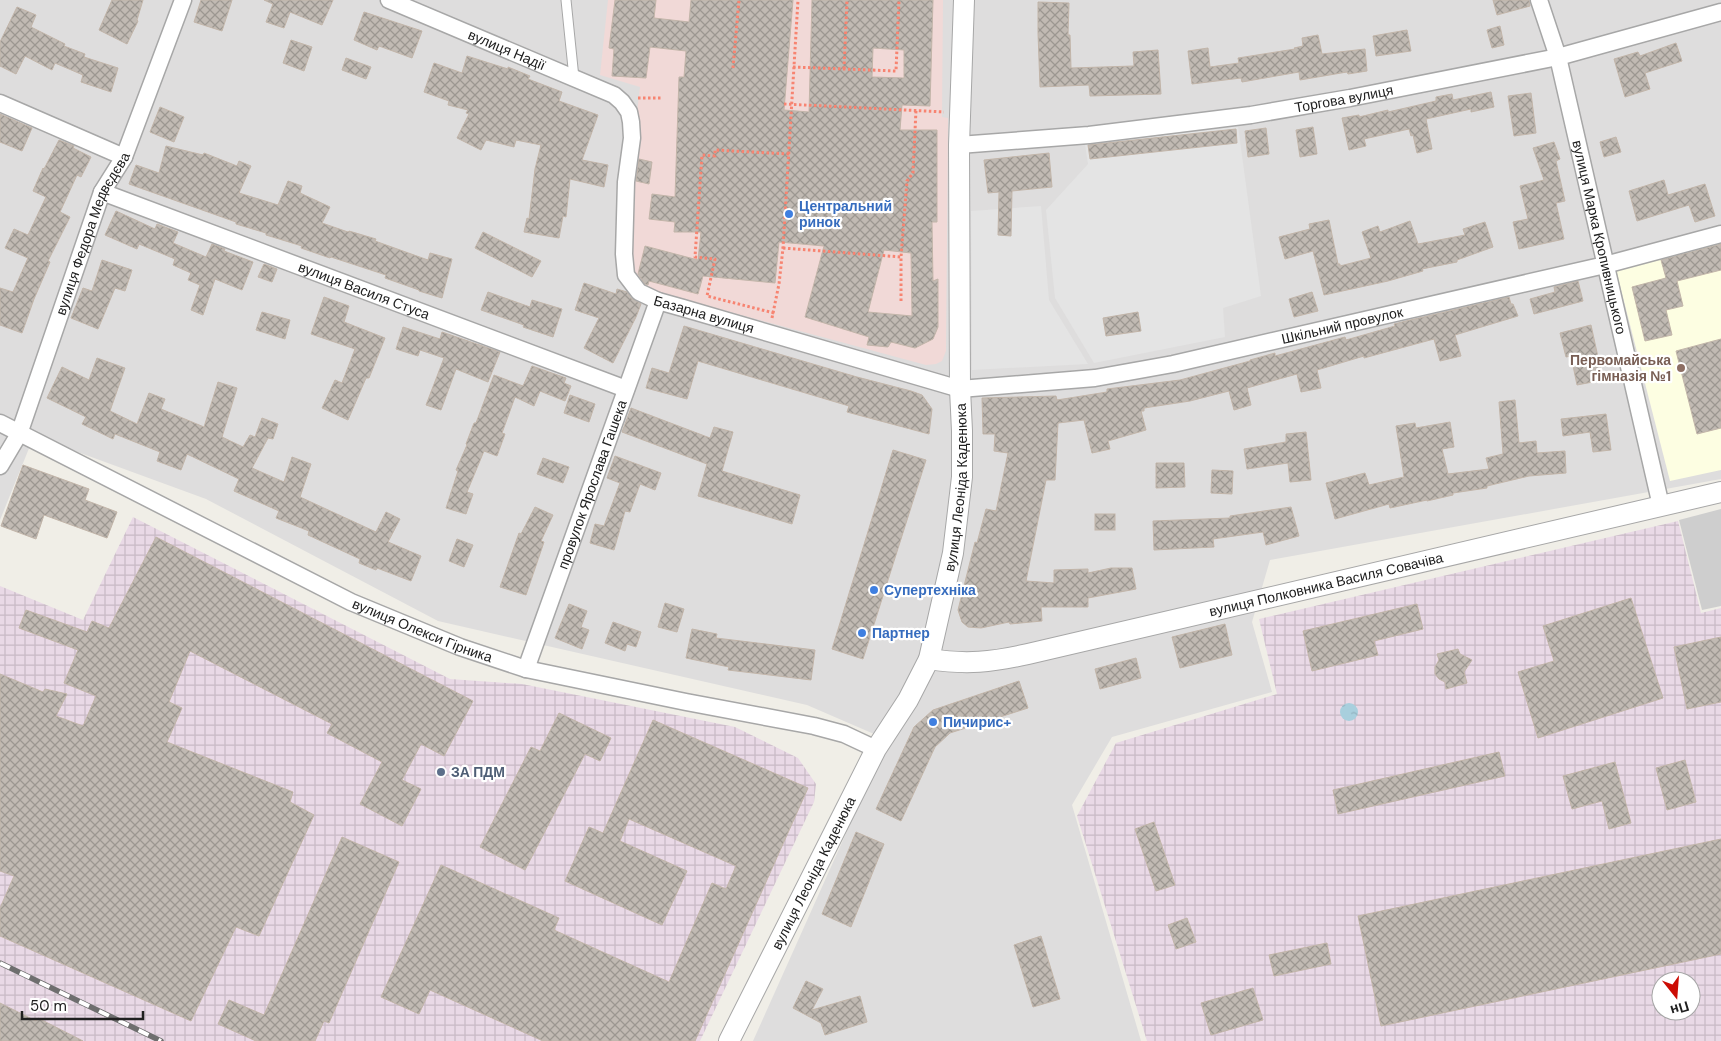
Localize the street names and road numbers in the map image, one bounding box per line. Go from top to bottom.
street label: вулиця Надії [466,25,548,74]
street label: Торгова вулиця [1293,81,1395,116]
street label: вулиця Марка Кропивницького [1568,138,1630,336]
street label: вулиця Федора Медвєдєва [51,150,134,318]
street label: вулиця Василя Стуса [296,258,433,323]
street label: Базарна вулиця [652,291,756,337]
street label: Шкільний провулок [1280,302,1405,348]
street label: провулок Ярослава Гашека [554,397,631,571]
street label: вулиця Леоніда Каденюка [940,403,971,573]
street label: вулиця Полковника Василя Совачіва [1207,548,1445,620]
street label: вулиця Олекси Гірника [350,595,495,666]
street label: вулиця Леоніда Каденюка [768,793,860,953]

